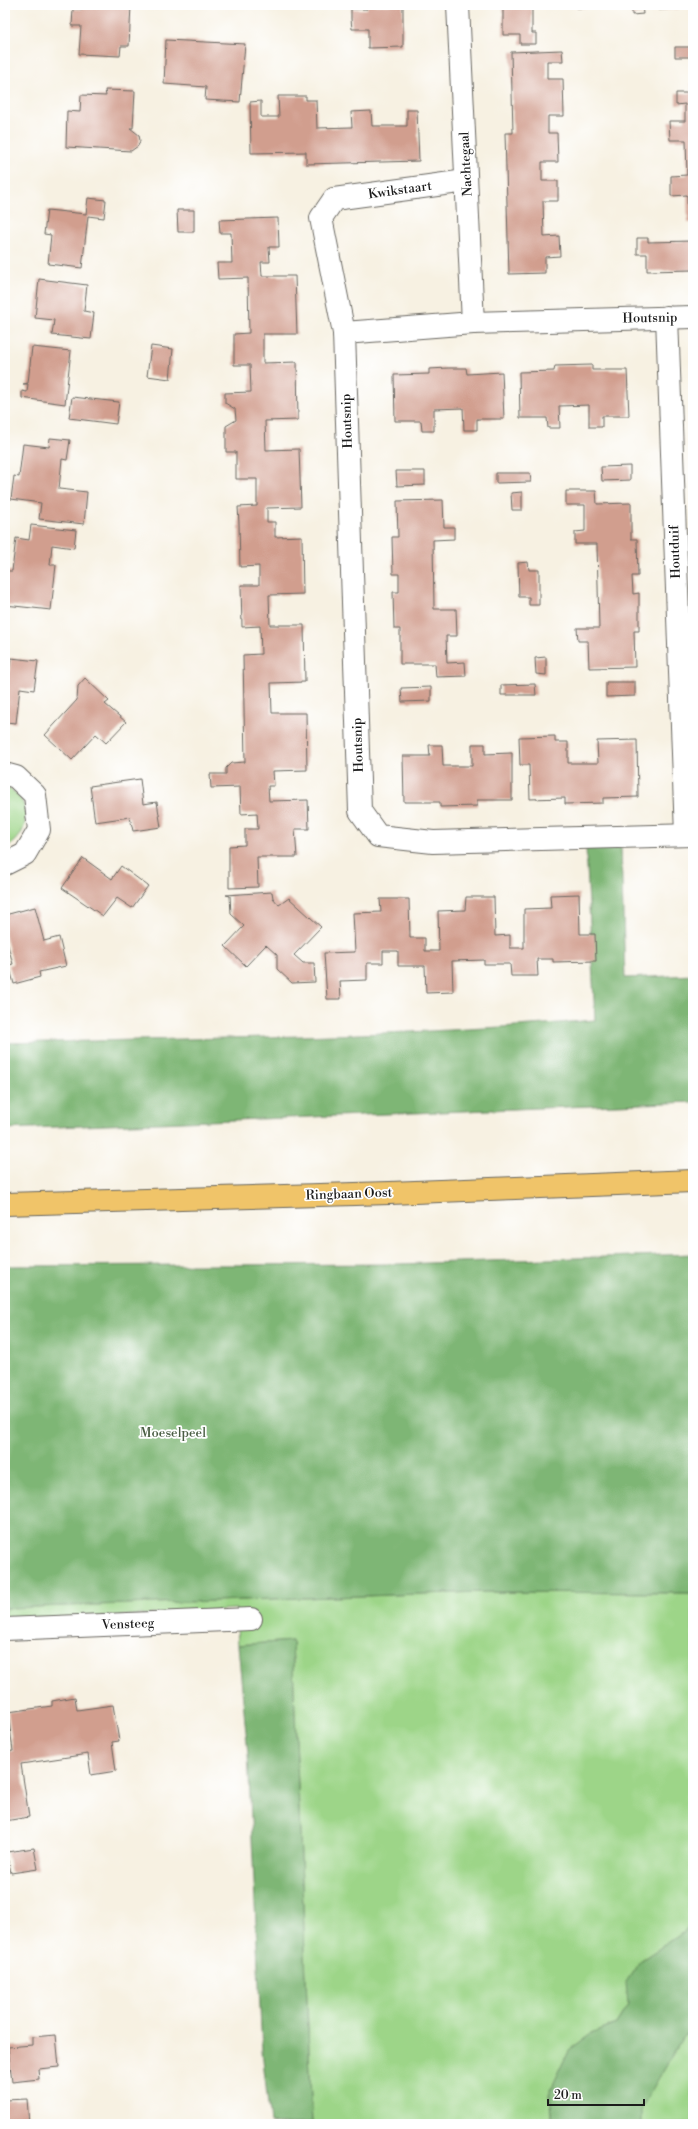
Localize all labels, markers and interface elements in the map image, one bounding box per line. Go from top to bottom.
street label: Nachtegaal [456,131,476,197]
street label: Kwikstaart [367,178,433,202]
street label: Houtsnip [622,310,678,326]
street label: Houtsnip [338,393,356,449]
street label: Houtduif [666,524,684,579]
street label: Houtsnip [349,717,367,773]
street label: Ringbaan Oost [305,1184,393,1204]
park label: Moeselpeel [140,1425,206,1441]
street label: Vensteeg [100,1615,155,1633]
scale bar [548,2081,644,2107]
text: 20 m [554,2088,582,2103]

